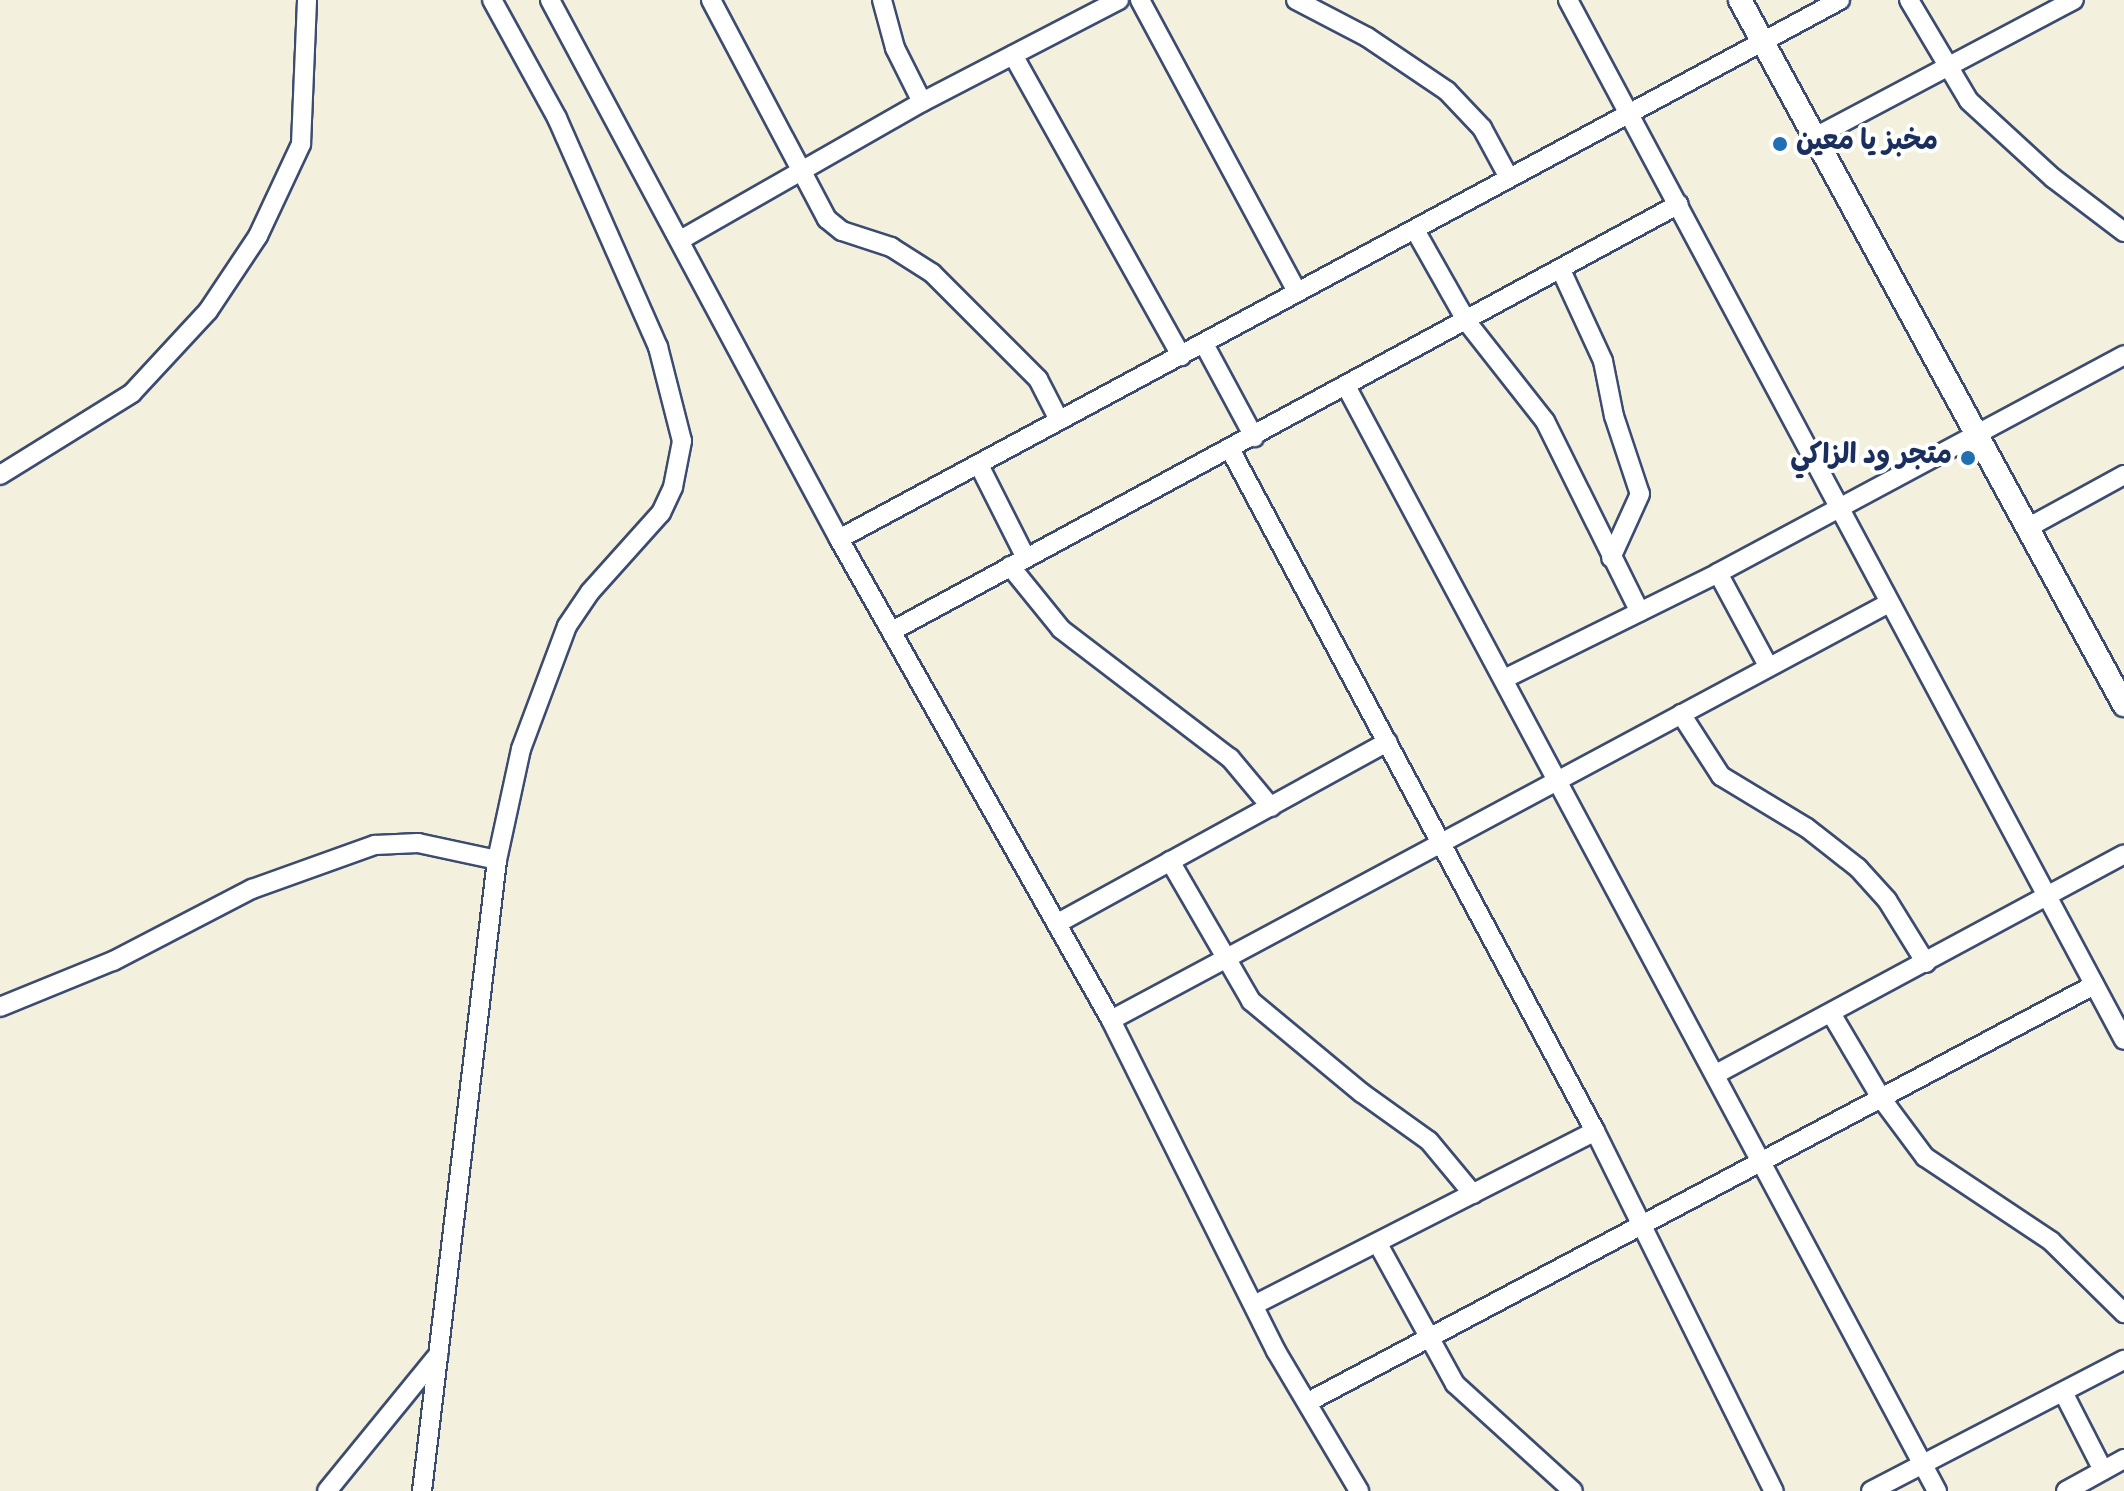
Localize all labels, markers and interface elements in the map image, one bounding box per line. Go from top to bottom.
place label: مخبز يا معين [1796,127,1938,161]
marker: مخبز يا معين [1771,135,1789,153]
place label: متجر ود الزاكي [1790,441,1952,475]
marker: متجر ود الزاكي [1959,449,1977,467]

